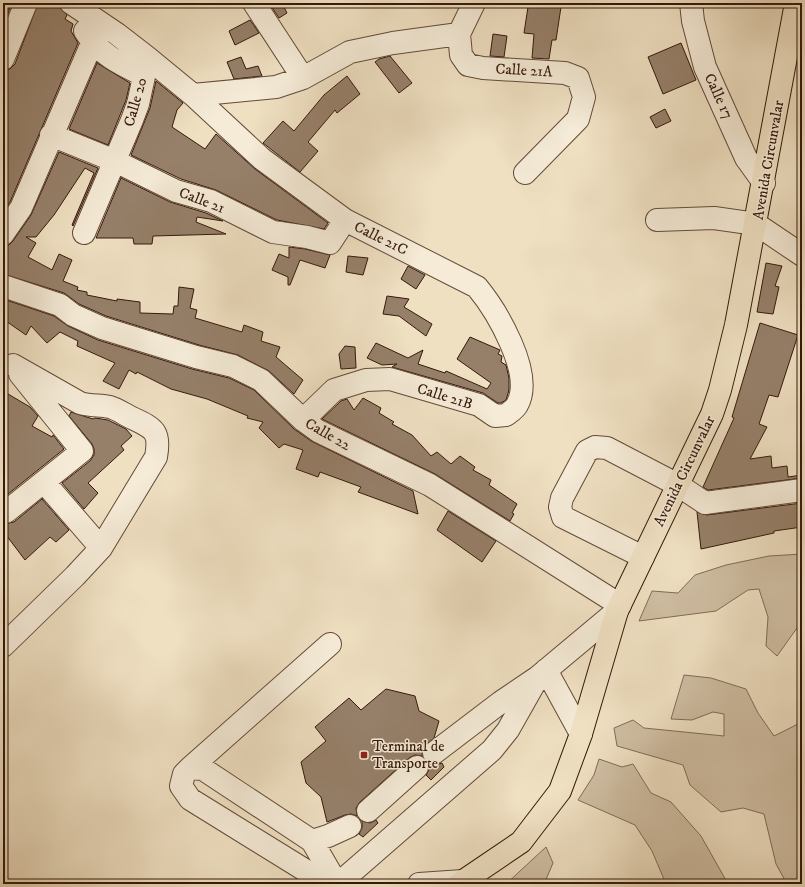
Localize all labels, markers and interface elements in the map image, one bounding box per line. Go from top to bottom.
street label: Calle 21A [495,60,553,82]
street label: Calle 17 [700,70,737,122]
street label: Calle 20 [119,75,152,129]
street label: Avenida Circunvalar [749,98,788,221]
street label: Calle 21 [176,183,227,218]
street label: Calle 21C [351,217,411,260]
street label: Calle 21B [415,379,475,414]
street label: Avenida Circunvalar [649,412,720,530]
street label: Calle 22 [302,414,354,455]
place label: Terminal de Transporte [372,737,444,773]
marker: Terminal de Transporte [359,750,369,760]

